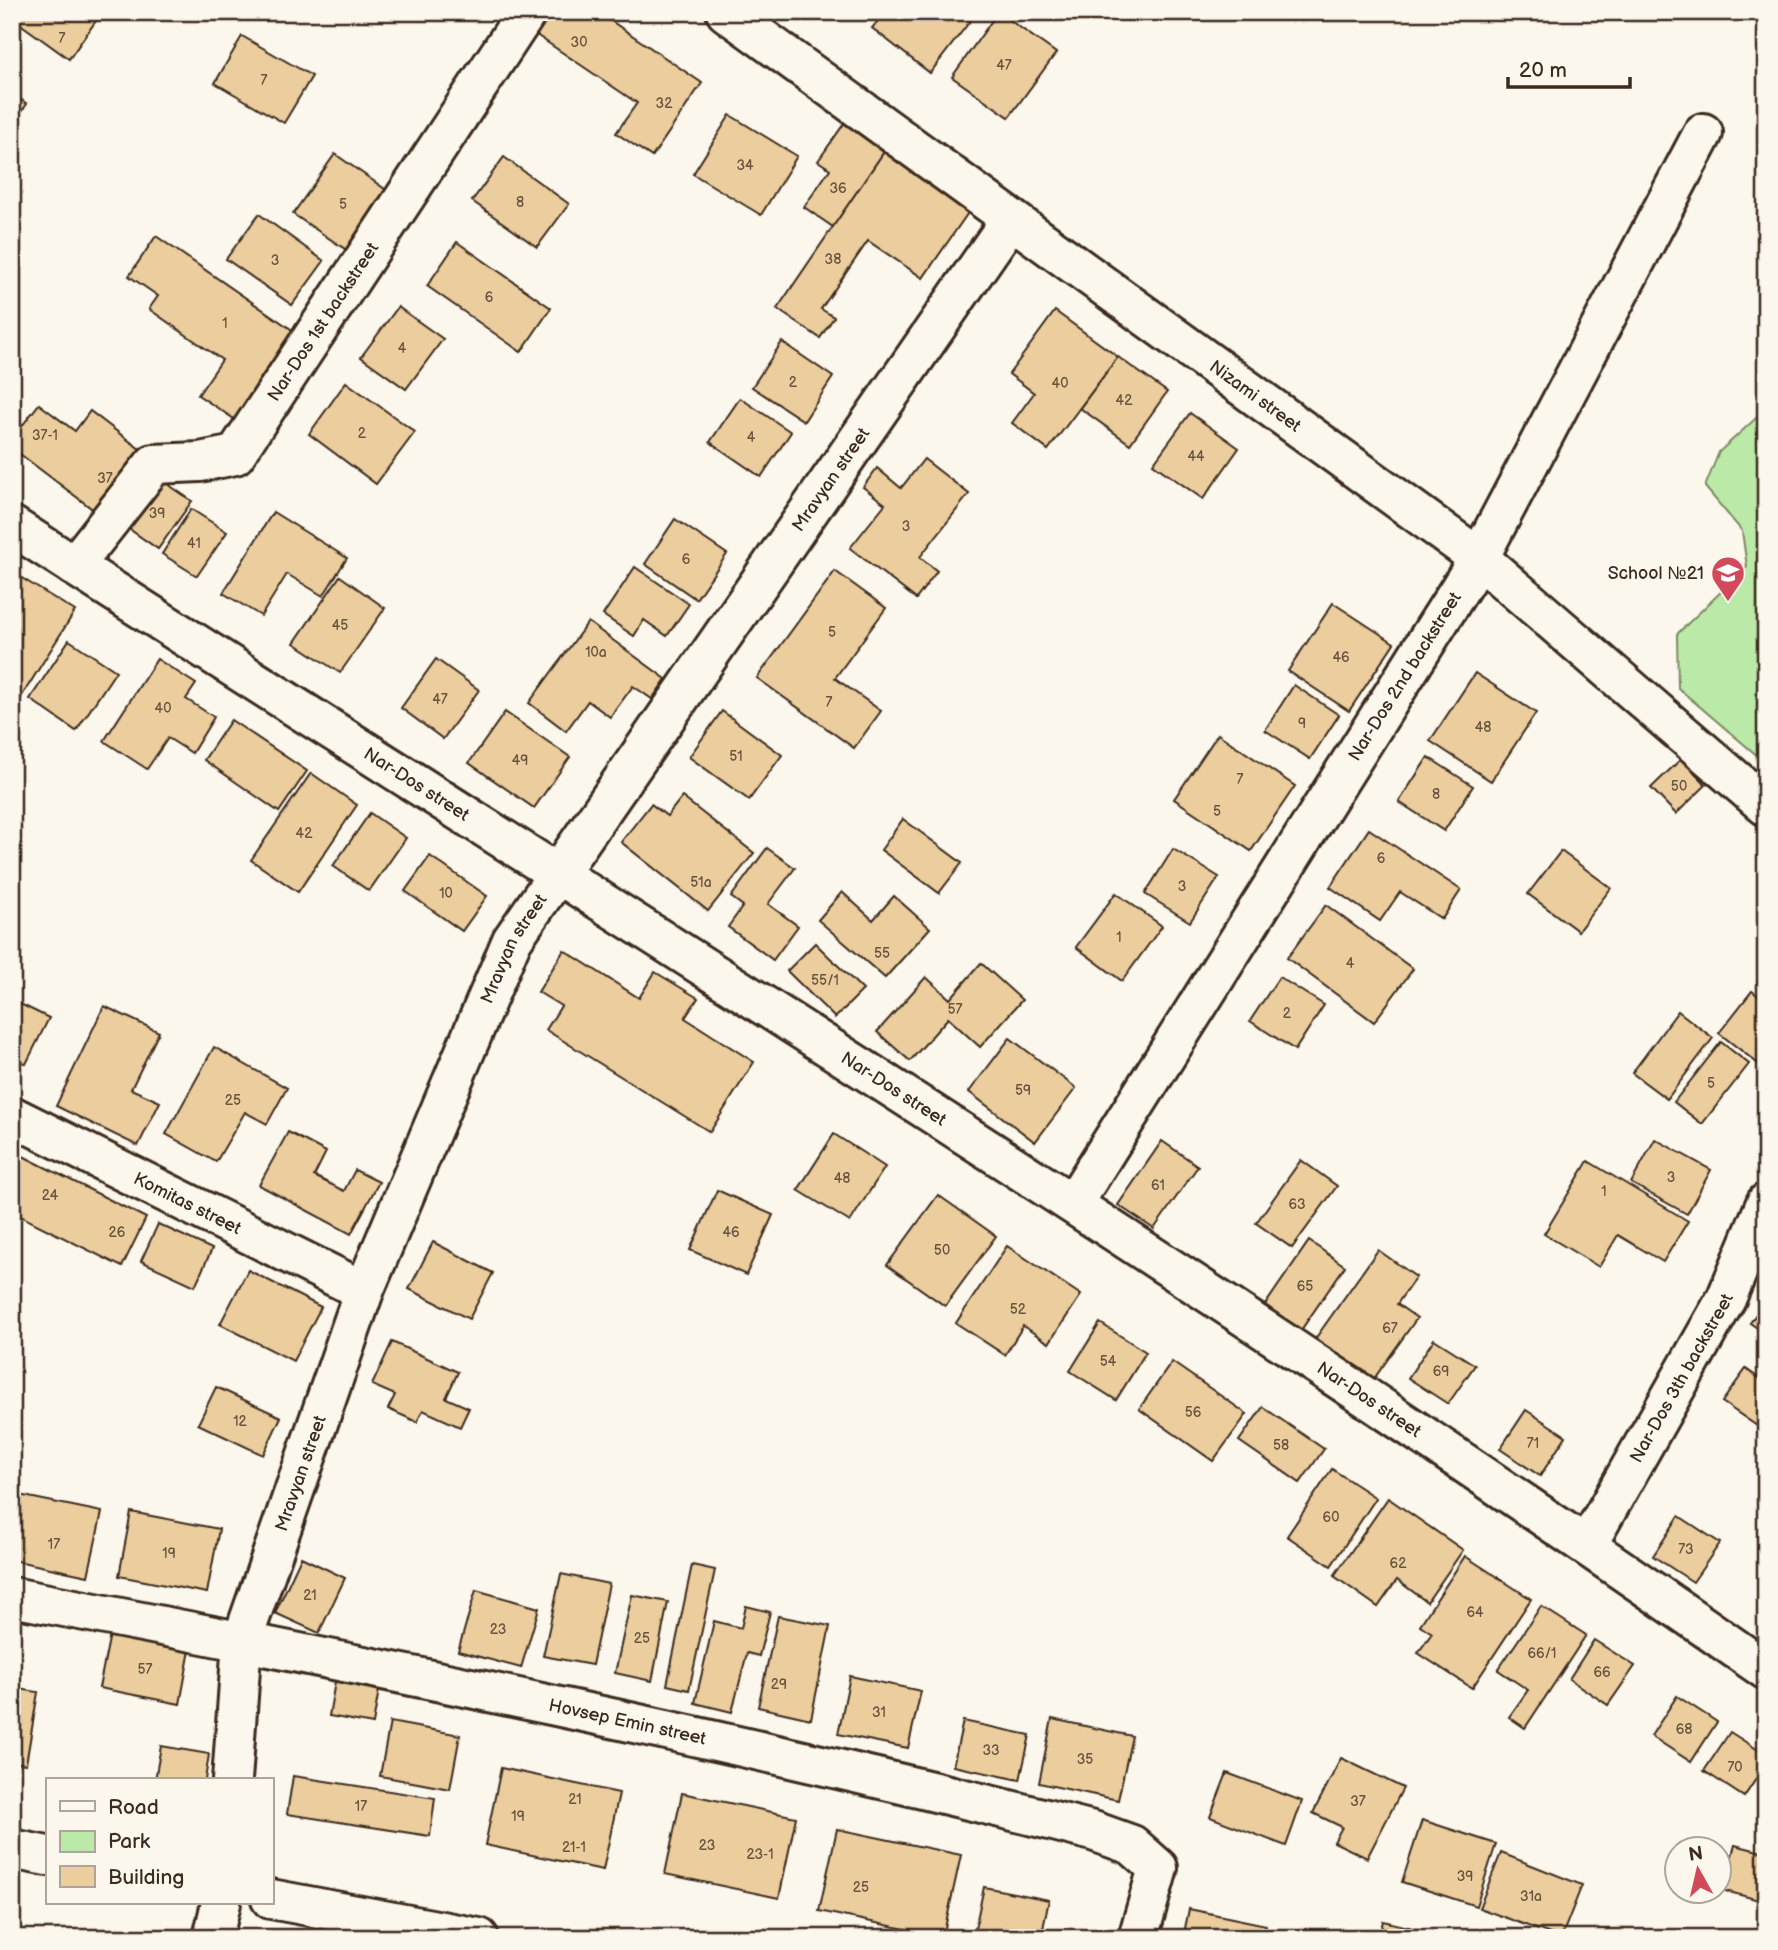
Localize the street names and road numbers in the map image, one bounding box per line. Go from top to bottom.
street label: Nar-Dos 1st backstreet [263,238,383,405]
street label: Nizami street [1205,356,1305,437]
street label: Mravyan street [788,424,875,536]
street label: Nar-Dos 2nd backstreet [1344,588,1466,765]
street label: Nar-Dos street [360,743,473,826]
street label: Mravyan street [477,890,552,1007]
street label: Nar-Dos street [837,1048,950,1131]
street label: Komitas street [130,1168,245,1239]
street label: Nar-Dos 3th backstreet [1626,1290,1738,1466]
street label: Nar-Dos street [1313,1358,1425,1442]
street label: Mravyan street [271,1412,331,1534]
street label: Hovsep Emin street [547,1695,708,1750]

